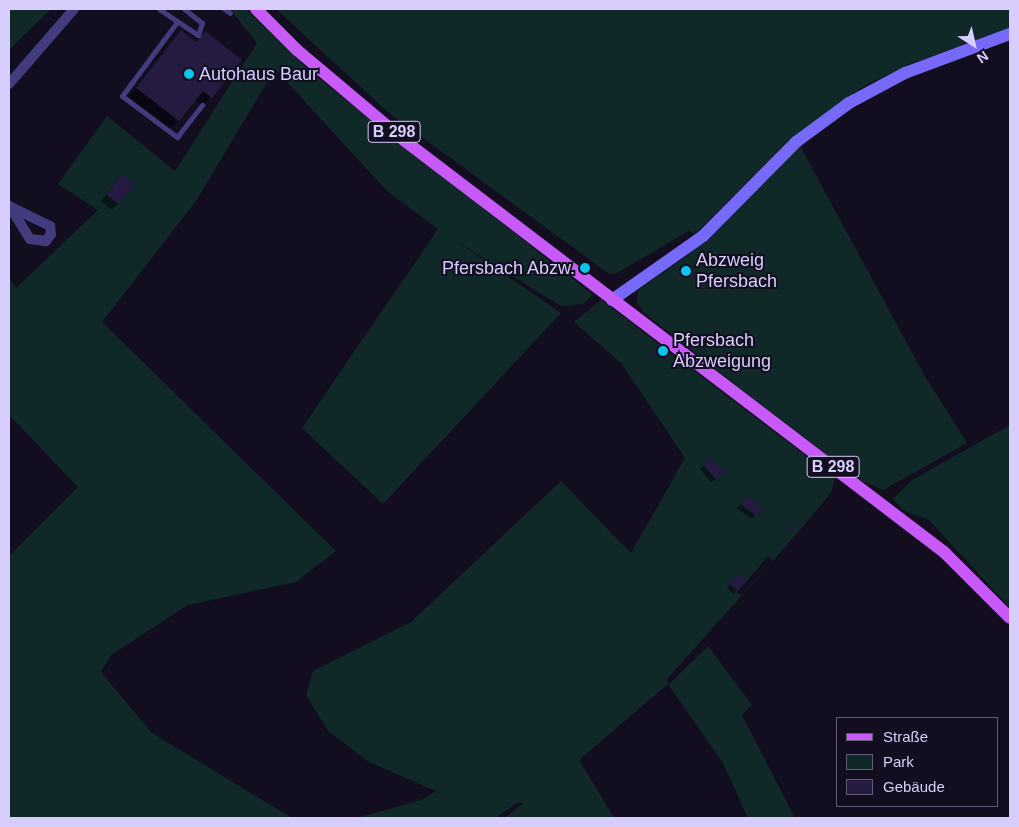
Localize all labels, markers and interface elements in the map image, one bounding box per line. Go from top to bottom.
north arrow [949,20,999,70]
text: N [974,48,991,67]
place label: Autohaus Baur [199,63,318,85]
marker: Autohaus Baur [183,68,195,80]
road number: B 298 [366,118,422,146]
place label: Abzweig Pfersbach [696,250,777,292]
place label: Pfersbach Abzw. [441,257,575,279]
marker: Pfersbach Abzw. [579,262,591,274]
marker: Abzweig Pfersbach [680,265,692,277]
place label: Pfersbach Abzweigung [673,330,771,372]
marker: Pfersbach Abzweigung [657,345,669,357]
road number: B 298 [806,454,860,481]
legend [836,717,999,807]
text: Straße [883,728,928,745]
text: Park [883,753,914,770]
text: Gebäude [883,778,945,795]

